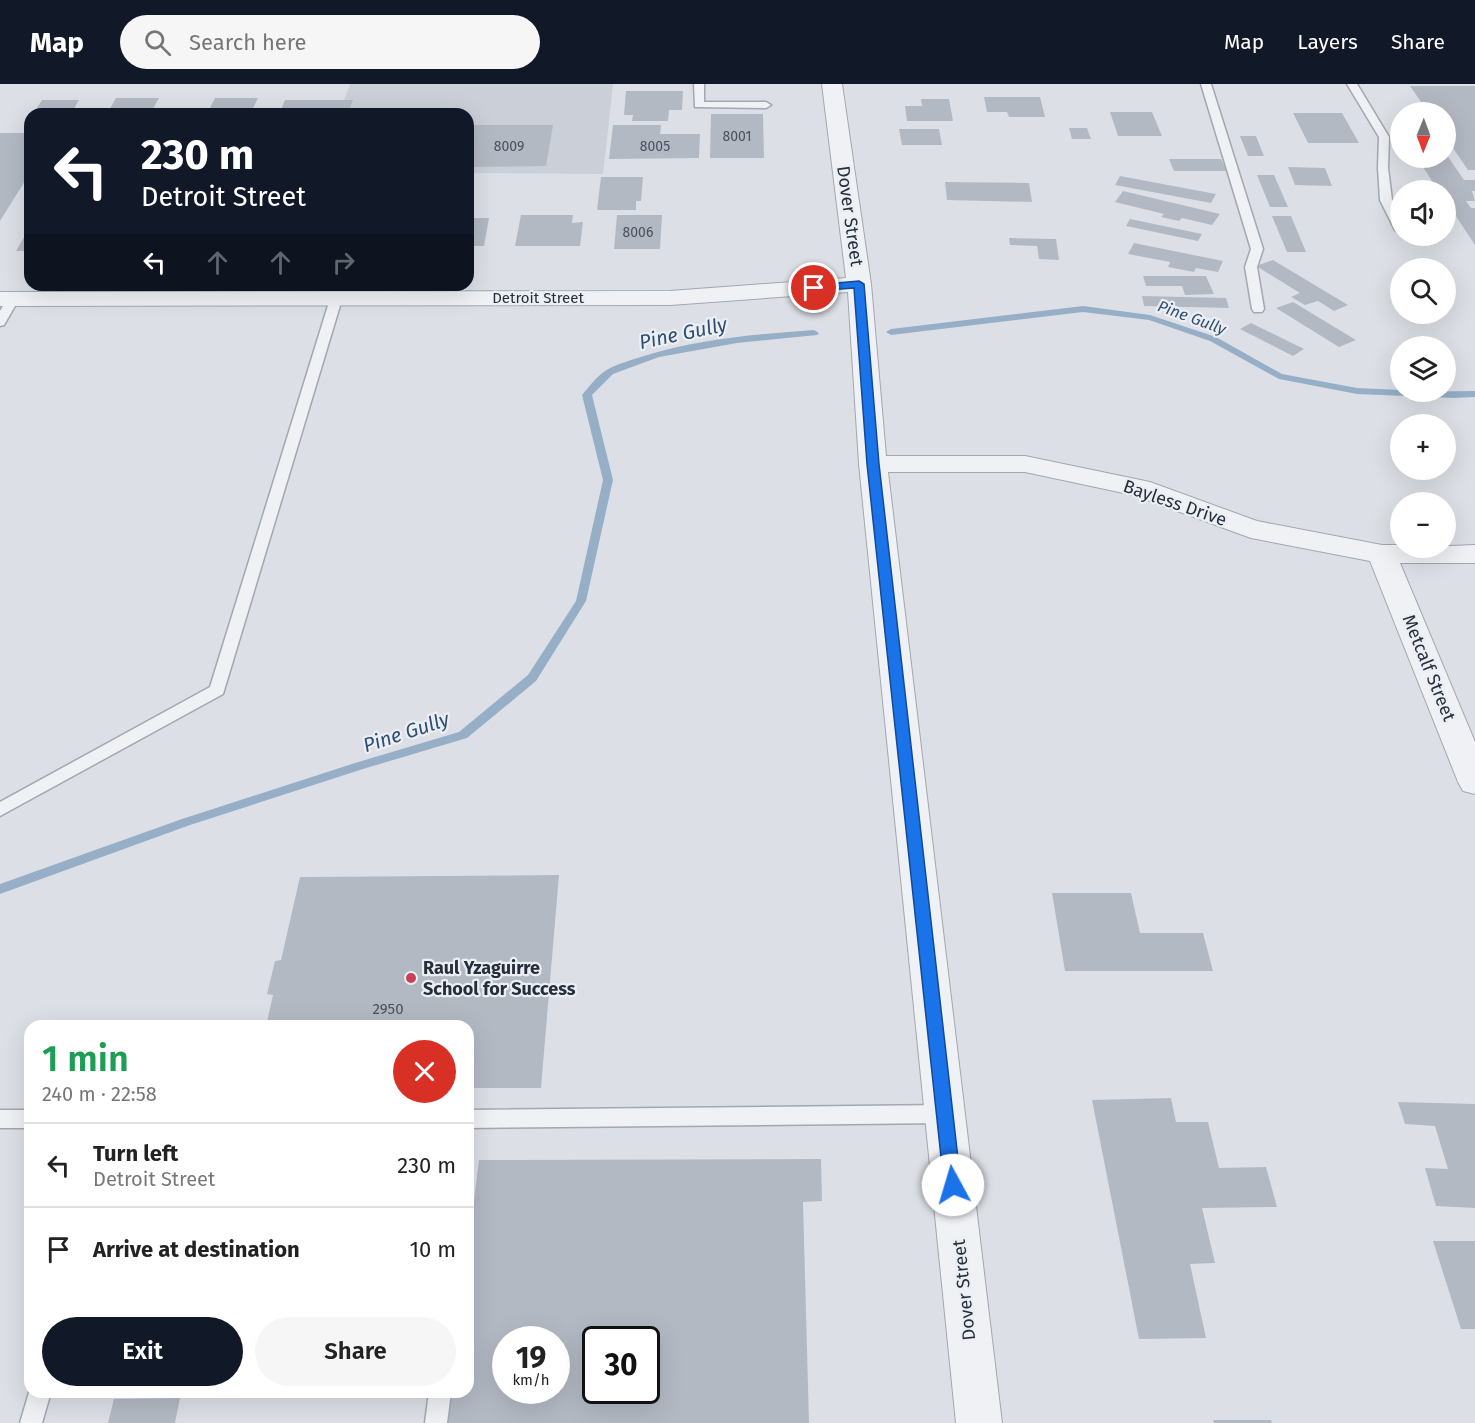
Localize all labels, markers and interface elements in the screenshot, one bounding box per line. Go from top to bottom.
search box [120,15,540,69]
text: Map [30,26,84,59]
icon: search [141,26,174,59]
text: Search here [189,29,307,56]
text: Map [1224,29,1264,55]
text: Layers [1297,29,1358,55]
text: Share [1391,29,1445,55]
north arrow [1390,102,1456,168]
map controls [1390,102,1456,558]
house number: 8001 [722,128,752,145]
text: 230 m [141,130,254,180]
icon: left [42,132,120,210]
house number: 8009 [494,138,524,155]
house number: 8005 [640,138,670,155]
street label: Dover Street [832,164,868,268]
button: sound [1390,180,1456,246]
text: Detroit Street [141,181,306,213]
house number: 8006 [623,224,653,241]
icon: left [138,246,171,279]
icon: ahead [201,246,234,279]
icon: ahead [264,246,297,279]
icon: right [327,246,360,279]
button: search [1390,258,1456,324]
pin [788,262,839,313]
icon: arrive [797,271,830,304]
street label: Detroit Street [492,289,584,307]
water label: Pine Gully [1155,296,1230,339]
water label: Pine Gully [637,312,730,354]
button: layers [1390,336,1456,402]
button: + [1390,414,1456,480]
street label: Bayless Drive [1120,475,1230,531]
button: − [1390,492,1456,558]
street label: Metcalf Street [1398,611,1461,725]
water label: Pine Gully [360,706,453,757]
place label: Raul Yzaguirre School for Success [423,957,576,1000]
marker: Raul Yzaguirre School for Success [404,971,418,985]
house number: 2950 [372,1000,404,1018]
text: 1 min [42,1037,129,1081]
button: close [393,1040,456,1103]
text: 240 m · 22:58 [42,1082,157,1106]
text: Turn left [93,1140,178,1167]
icon: left [42,1149,75,1182]
text: 230 m [397,1152,456,1179]
position arrow [921,1153,985,1217]
text: Detroit Street [93,1167,215,1191]
icon: arrive [42,1233,75,1266]
text: Arrive at destination [93,1236,300,1263]
text: 10 m [410,1236,456,1263]
street label: Dover Street [948,1238,980,1341]
button: Exit [42,1317,243,1386]
button: Share [255,1317,456,1386]
speed limit sign: 30 [582,1326,660,1404]
text: 19 [516,1340,546,1376]
text: km/h [512,1371,550,1389]

